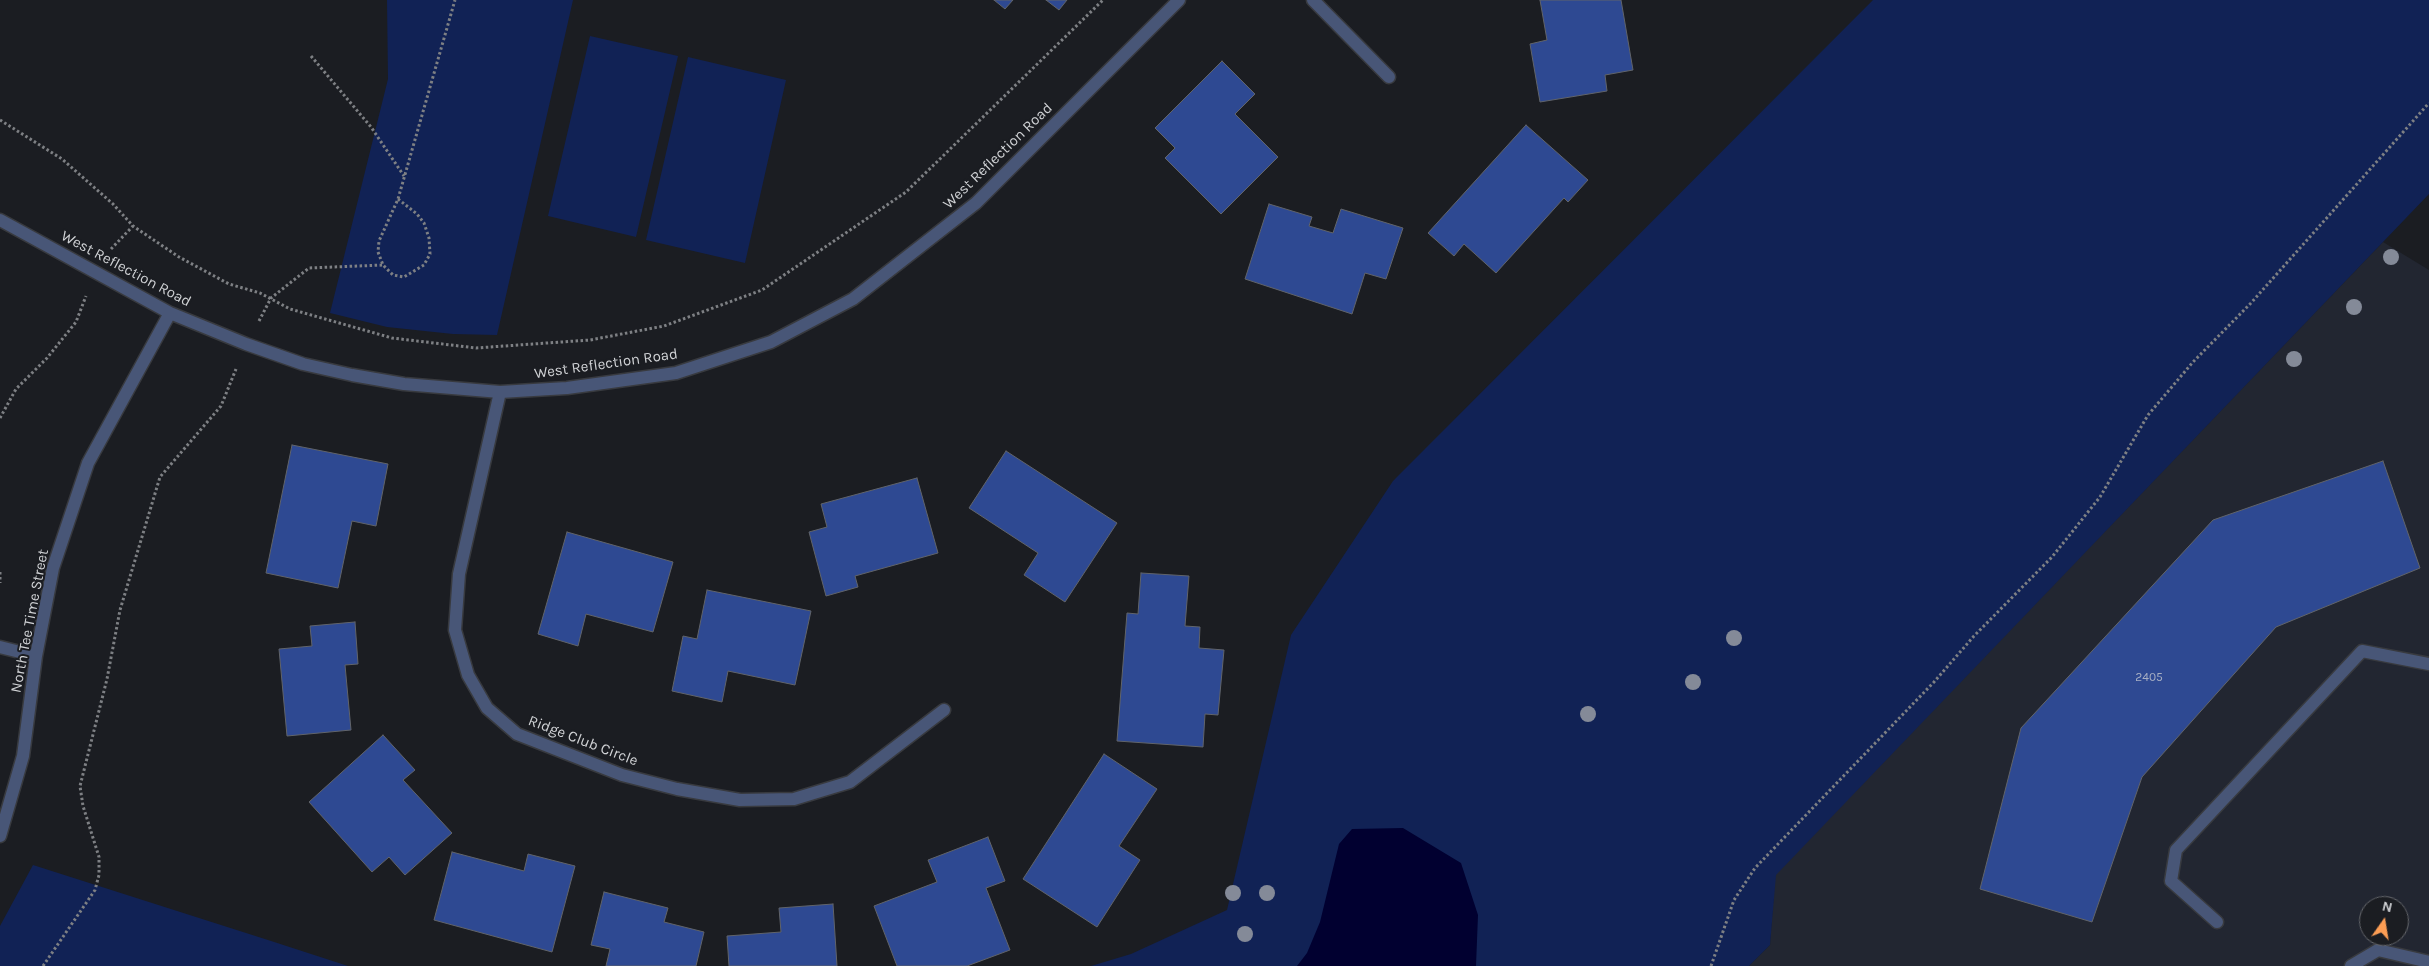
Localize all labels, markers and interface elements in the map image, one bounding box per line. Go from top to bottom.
street label: West Reflection Road [940,99,1056,213]
street label: West Reflection Road [58,227,194,311]
street label: West Reflection Road [533,345,679,383]
street label: North Tee Time Street [7,548,53,694]
house number: 2405 [2135,671,2163,685]
street label: Ridge Club Circle [526,712,640,770]
north arrow [2359,896,2409,946]
text: N [2380,897,2394,916]

